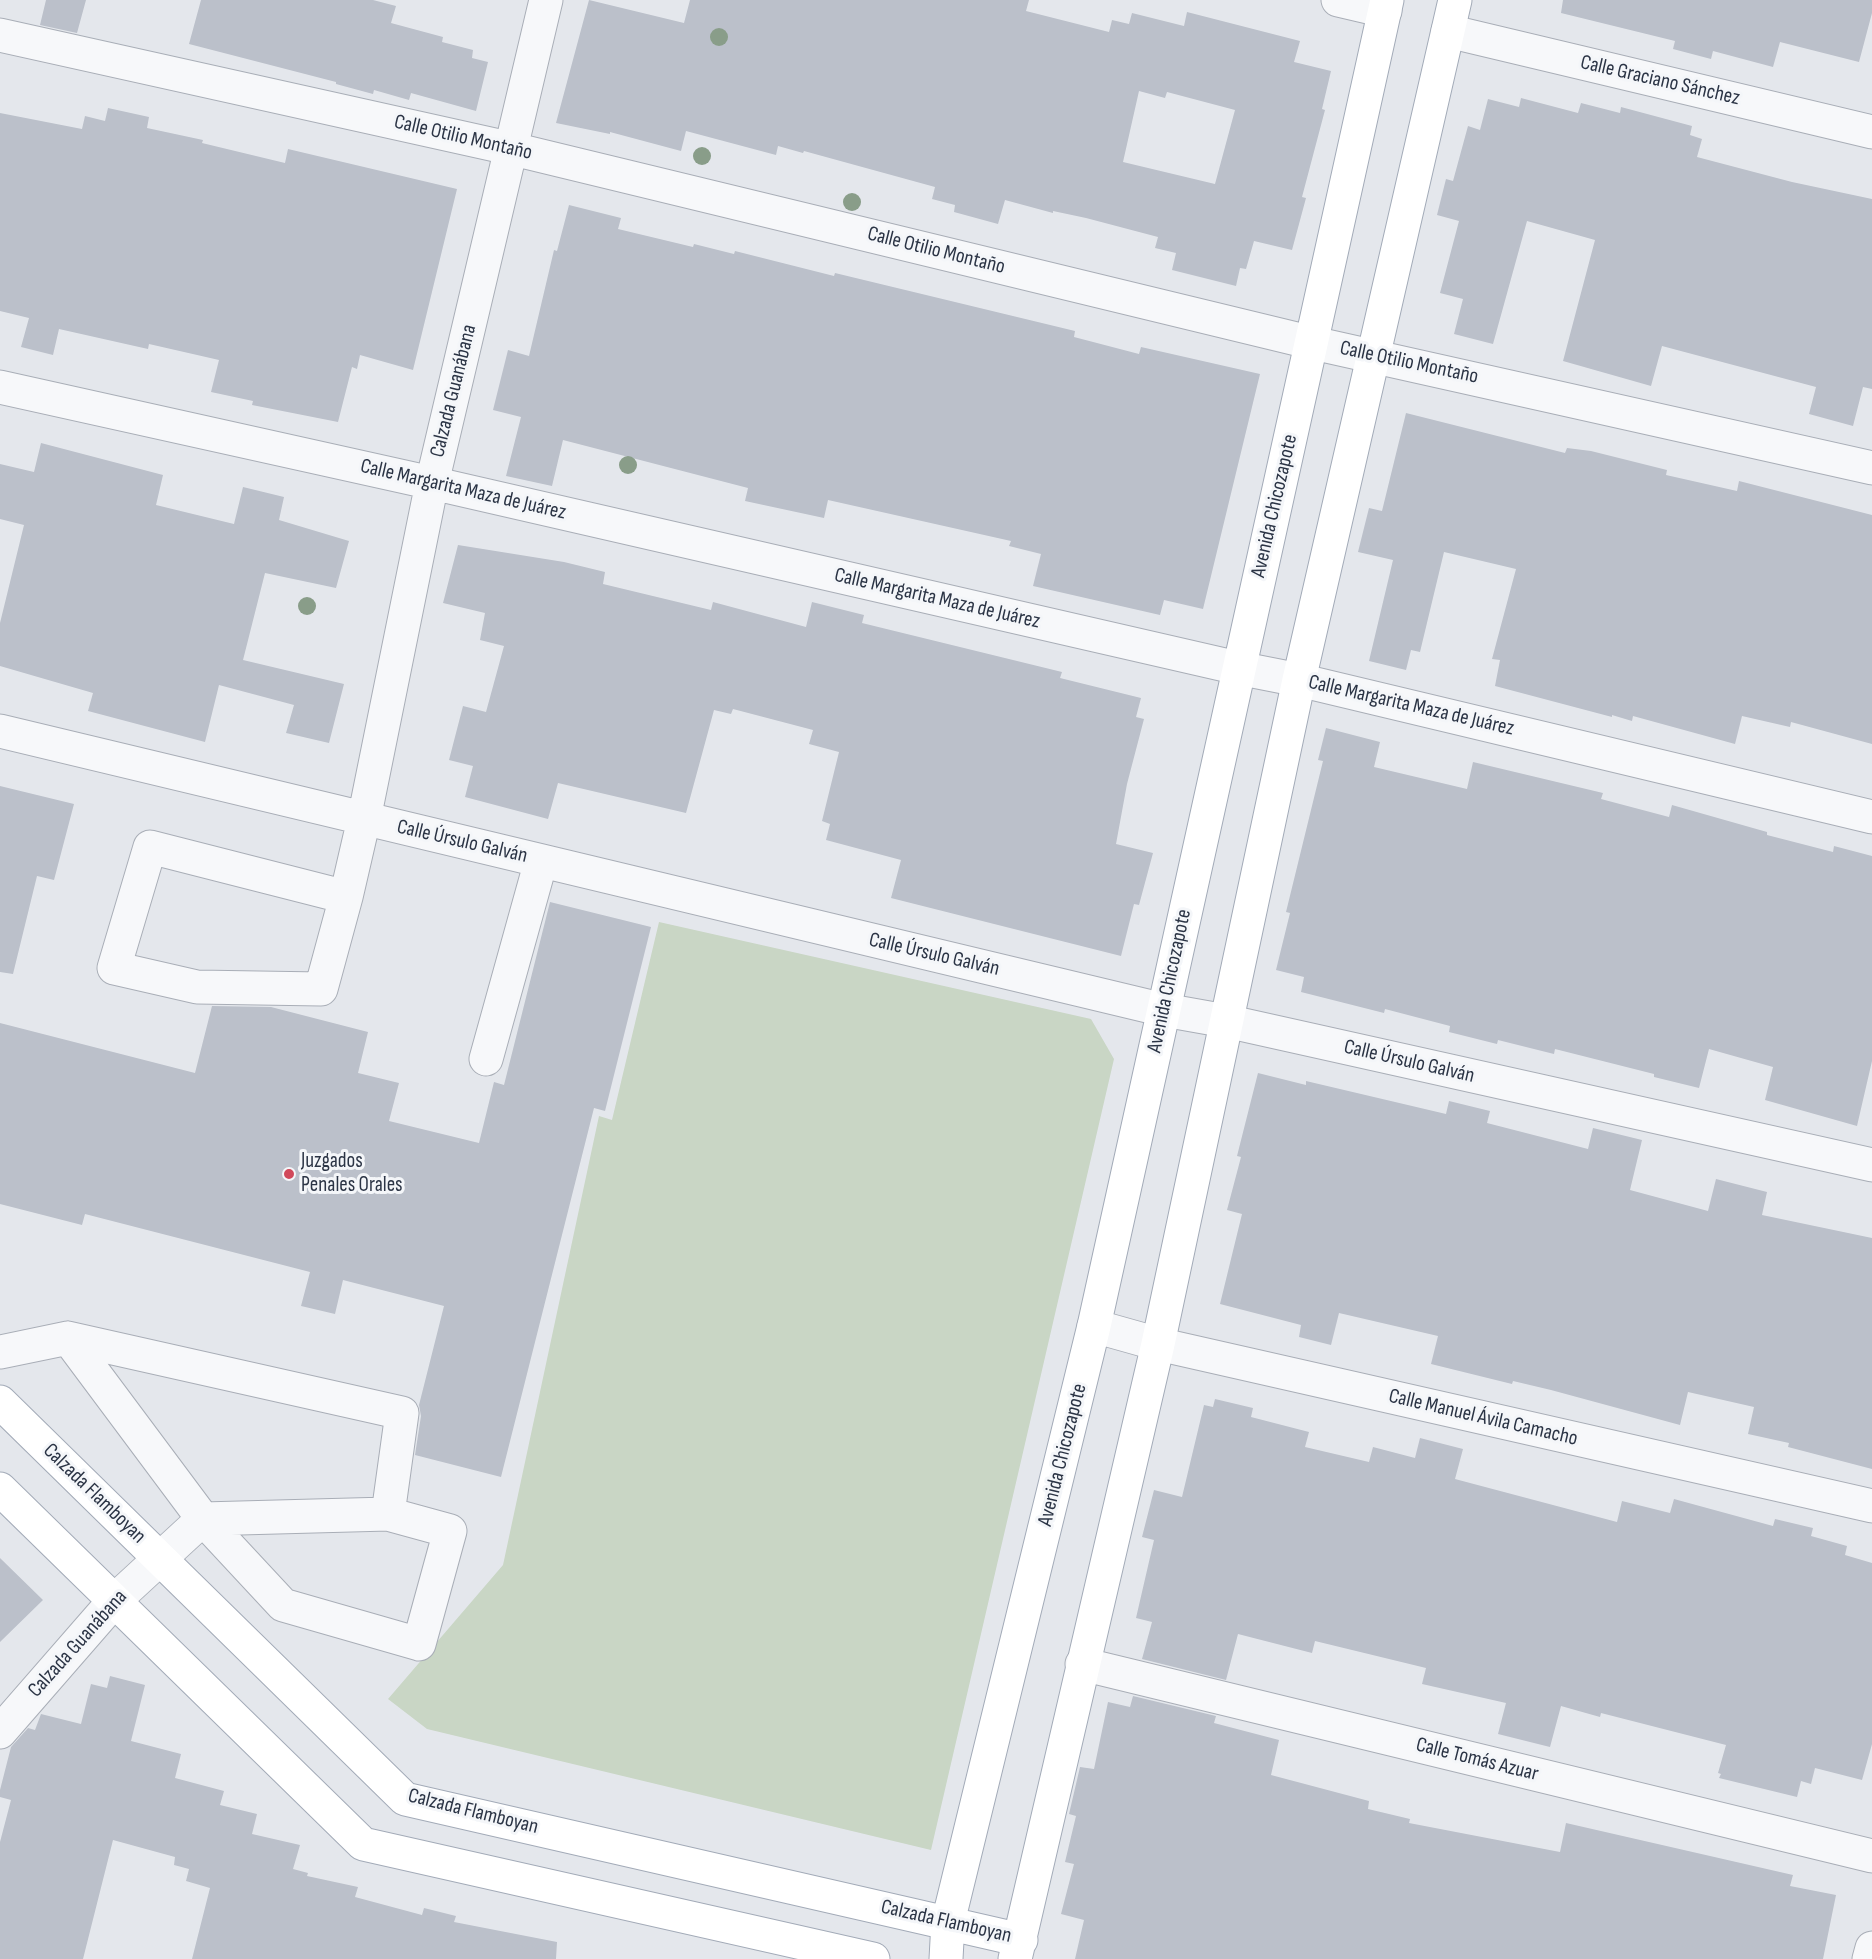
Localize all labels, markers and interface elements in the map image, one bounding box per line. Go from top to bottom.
street label: Calle Graciano Sánchez [1578,50,1742,112]
street label: Calle Otilio Montaño [392,110,534,166]
street label: Calle Otilio Montaño [865,222,1007,280]
street label: Calzada Guanábana [425,322,483,460]
street label: Calle Otilio Montaño [1337,336,1481,390]
street label: Avenida Chicozapote [1246,432,1304,580]
street label: Calle Margarita Maza de Juárez [358,454,568,526]
street label: Calle Margarita Maza de Juárez [832,563,1042,635]
street label: Calle Margarita Maza de Juárez [1306,670,1516,742]
street label: Calle Úrsulo Galván [394,815,530,869]
street label: Avenida Chicozapote [1143,907,1197,1055]
street label: Calle Úrsulo Galván [866,928,1002,982]
street label: Calle Úrsulo Galván [1341,1035,1477,1089]
place label: Juzgados Penales Orales [301,1149,403,1199]
marker: Juzgados Penales Orales [282,1167,296,1181]
street label: Avenida Chicozapote [1033,1381,1093,1529]
street label: Calle Manuel Ávila Camacho [1386,1384,1580,1452]
street label: Calzada Flamboyan [37,1439,151,1549]
street label: Calzada Guanábana [23,1585,133,1703]
street label: Calle Tomás Azuar [1413,1733,1541,1787]
street label: Calzada Flamboyan [405,1784,541,1840]
street label: Calzada Flamboyan [878,1895,1014,1949]

